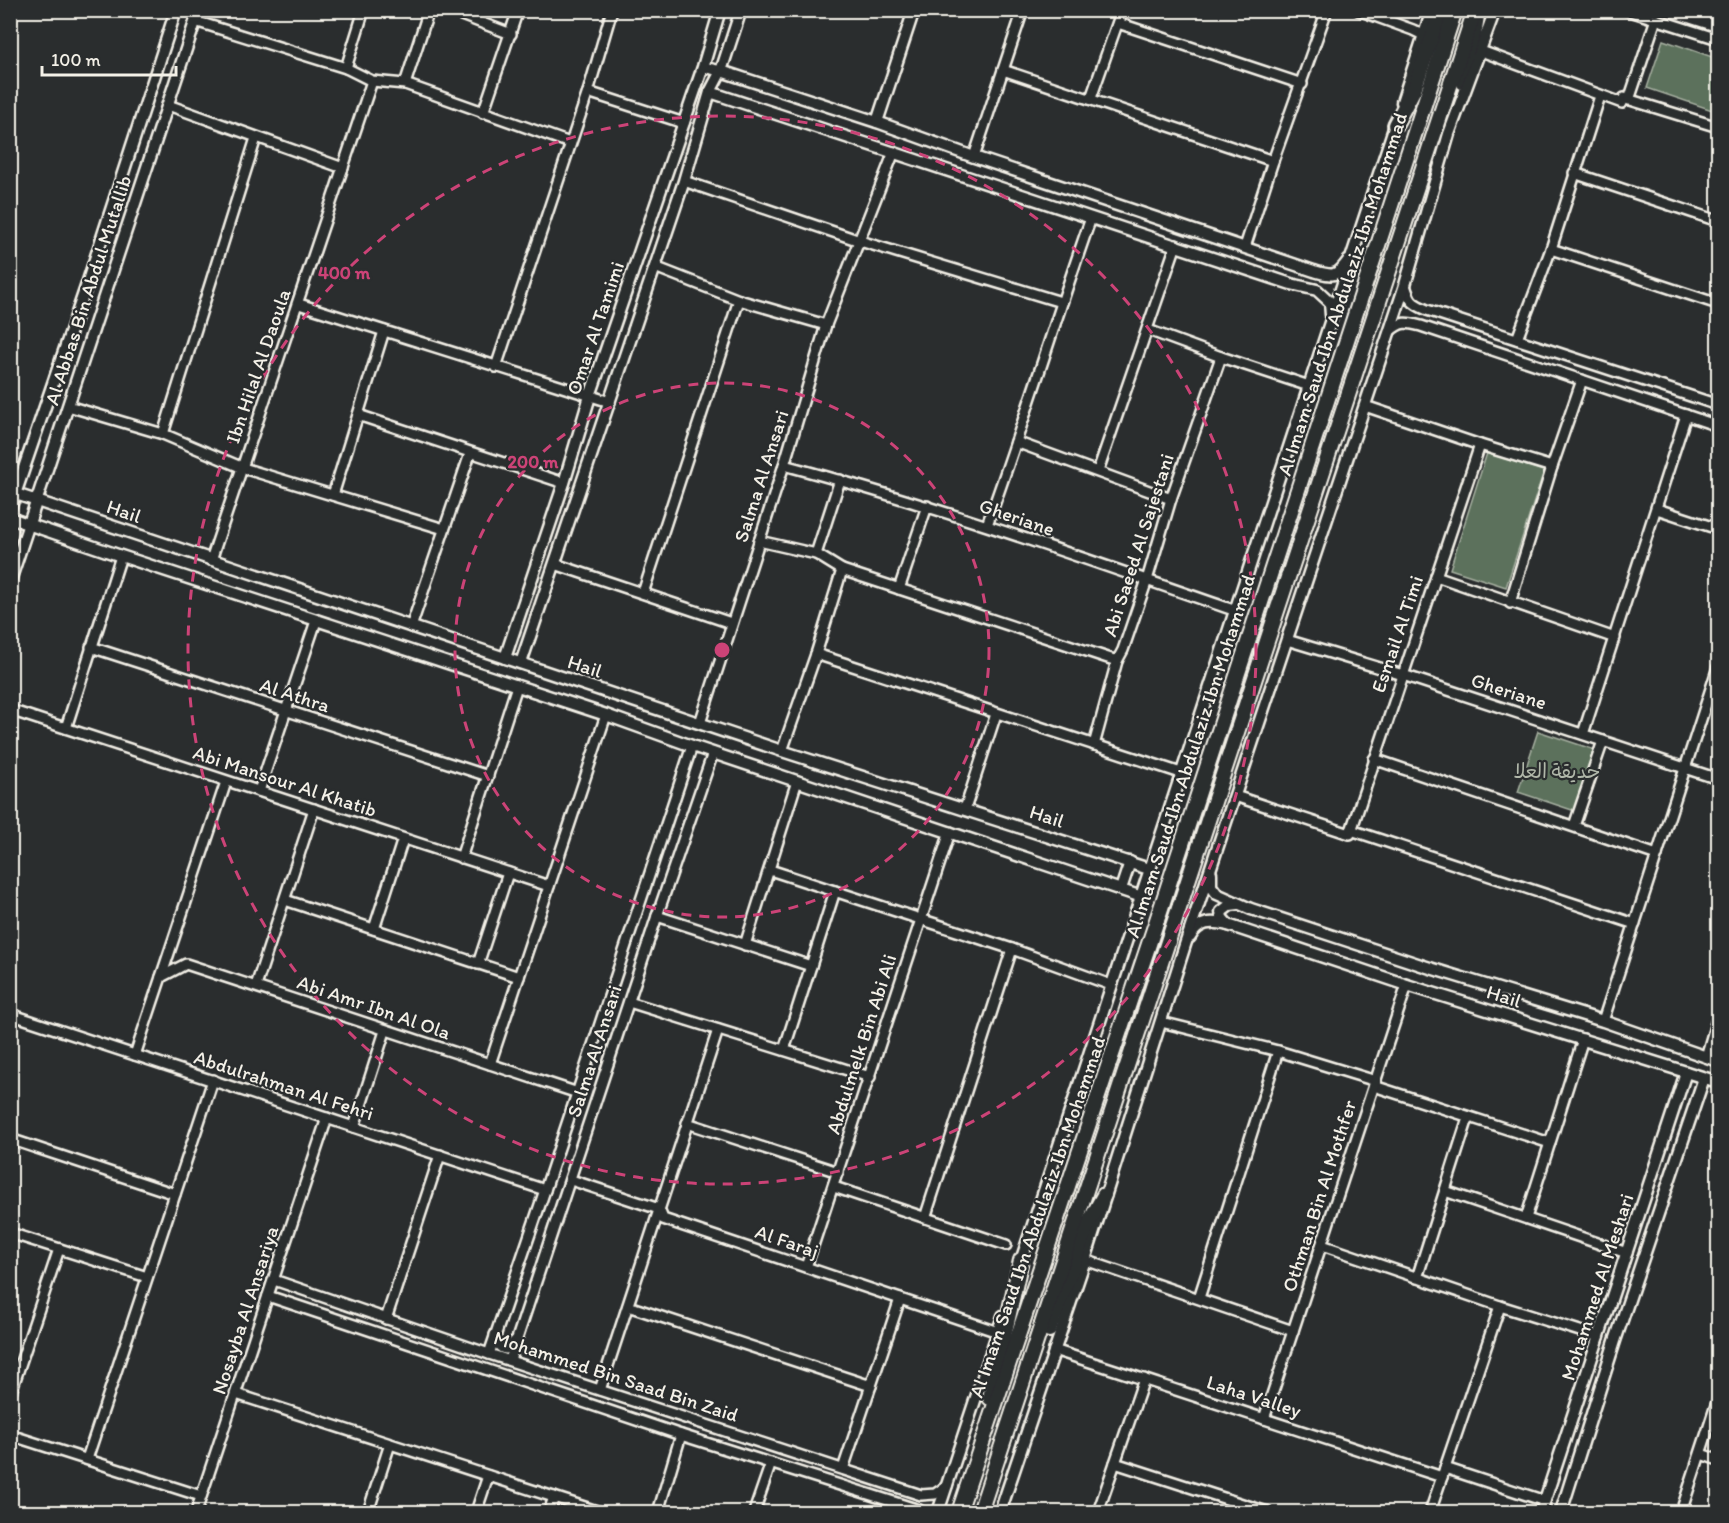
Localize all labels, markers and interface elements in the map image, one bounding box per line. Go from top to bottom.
scale bar [42,39,176,77]
text: 100 m [51,49,101,71]
street label: Al Imam Saud Ibn Abdulaziz Ibn Mohammad [1272,109,1412,479]
street label: Al Abbas Bin Abdul Mutallib [39,172,137,408]
street label: Omar Al Tamimi [561,258,629,398]
text: 400 m [318,262,371,284]
street label: Ibn Hilal Al Daoula [220,285,296,446]
street label: Salma Al Ansari [728,407,794,545]
text: 200 m [508,451,559,473]
street label: Abi Saeed Al Sajestani [1097,451,1179,639]
street label: Gheriane [976,493,1058,541]
street label: Hail [104,494,145,528]
street label: Al Imam Saud Ibn Abdulaziz Ibn Mohammad [1120,571,1260,941]
street label: Esmail Al Timi [1366,572,1428,696]
centre of rings [712,640,732,660]
street label: Hail [565,649,606,683]
street label: Gheriane [1468,668,1550,714]
street label: Al Athra [257,672,334,718]
street label: Abi Mansour Al Khatib [190,740,380,822]
park label: حديقة العلا [1513,759,1601,783]
street label: Hail [1027,799,1068,833]
street label: Abdulmelk Bin Abi Ali [821,951,901,1137]
street label: Abi Amr Ibn Al Ola [294,969,454,1045]
street label: Hail [1484,979,1525,1013]
street label: Salma Al Ansari [561,982,627,1120]
street label: Al Imam Saud Ibn Abdulaziz Ibn Mohammad [964,1033,1110,1401]
street label: Abdulrahman Al Fehri [191,1045,377,1125]
street label: Othman Bin Al Mothfer [1277,1097,1361,1295]
street label: Mohammed Al Meshari [1555,1191,1639,1383]
street label: Al Faraj [752,1219,822,1263]
street label: Nosayba Al Ansariya [206,1222,284,1397]
street label: Mohammed Bin Saad Bin Zaid [491,1325,742,1427]
street label: Laha Valley [1204,1369,1305,1423]

